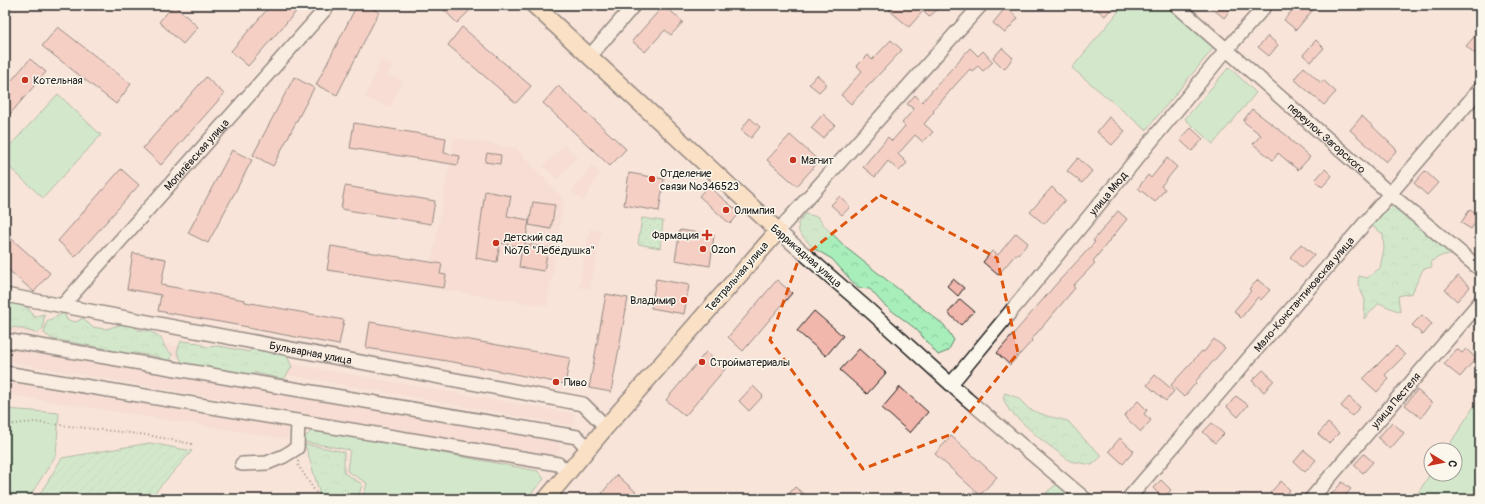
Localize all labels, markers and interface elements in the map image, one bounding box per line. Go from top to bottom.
place label: Котельная [33,74,83,87]
marker: Котельная [20,75,30,85]
street label: переулок Загорского [1285,100,1368,176]
street label: Могилёвская улица [161,116,231,193]
place label: Магнит [801,154,834,167]
marker: Магнит [788,155,798,165]
place label: Отделение связи №346523 [660,167,739,193]
street label: улица Мюд [1086,169,1130,219]
marker: Отделение связи №346523 [647,174,657,184]
place label: Олимпия [734,204,775,217]
marker: Олимпия [721,205,731,215]
street label: Баррикадная улица [768,222,844,290]
place label: Фармация [652,229,699,242]
marker: Фармация [702,230,712,240]
place label: Детский сад №76 "Лебёдушка" [503,231,595,257]
street label: Мало-Константиновская улица [1251,234,1357,354]
marker: Детский сад №76 "Лебёдушка" [491,238,501,248]
street label: Театральная улица [703,239,771,315]
place label: Ozon [711,243,736,256]
marker: Ozon [698,244,708,254]
place label: Владимир [630,294,676,307]
marker: Владимир [679,295,689,305]
street label: Бульварная улица [268,339,353,367]
place label: Стройматериалы [710,356,790,369]
marker: Стройматериалы [697,357,707,367]
street label: улица Пестеля [1368,370,1423,432]
place label: Пиво [564,376,587,389]
marker: Пиво [551,377,561,387]
north arrow [1423,442,1463,482]
text: С [1445,459,1459,468]

